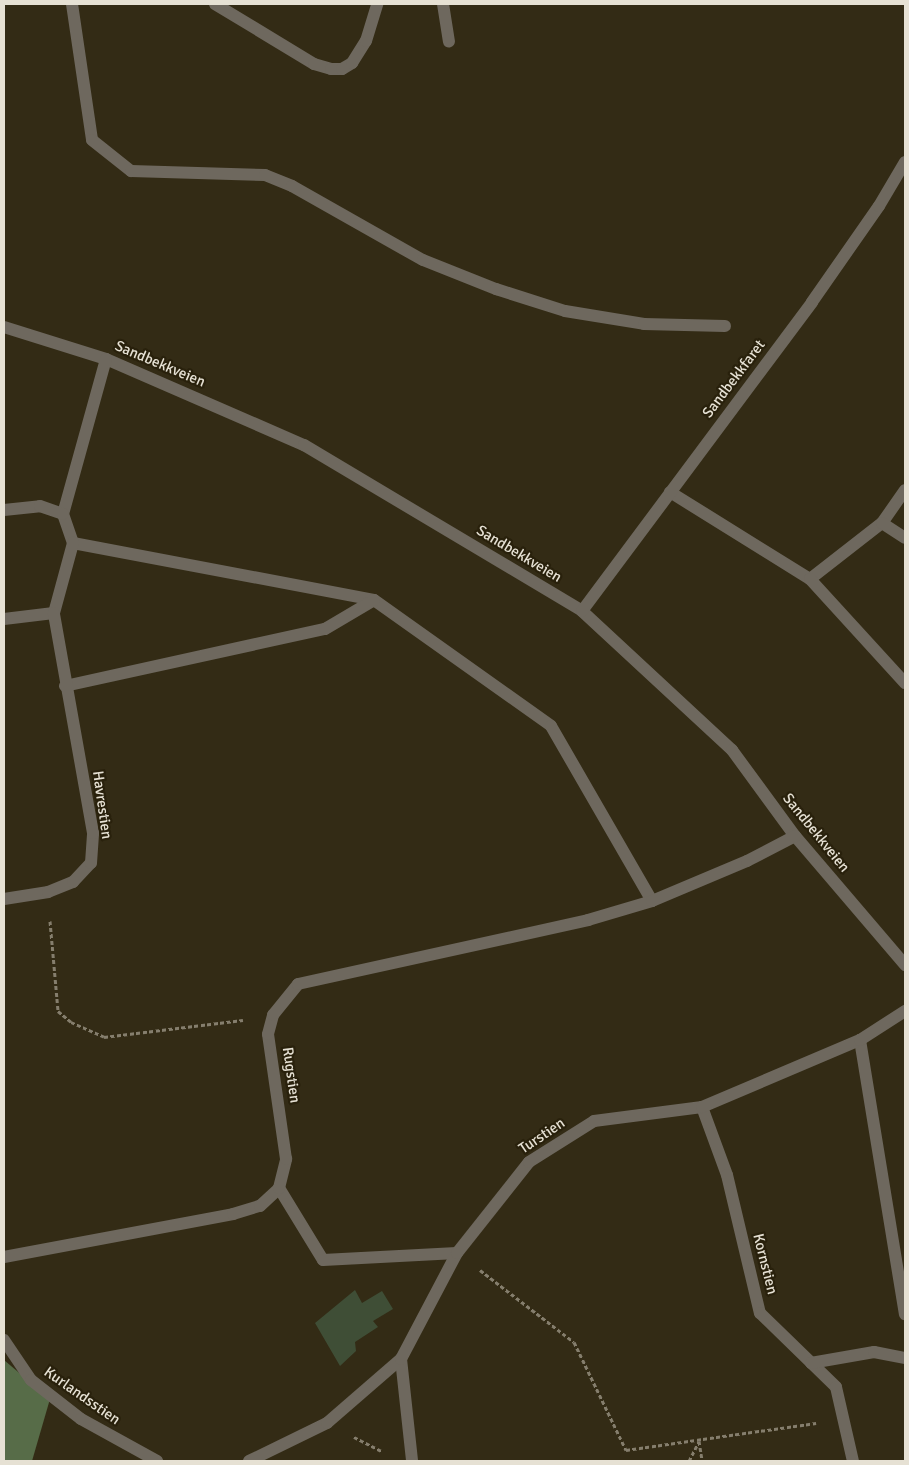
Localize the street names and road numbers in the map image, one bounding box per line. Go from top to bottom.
street label: Sandbekkfaret [699,336,769,422]
street label: Sandbekkveien [112,337,208,391]
street label: Sandbekkveien [473,521,565,587]
street label: Havrestien [88,770,116,840]
street label: Sandbekkveien [779,790,853,876]
street label: Rugstien [278,1046,304,1104]
street label: Turstien [516,1114,568,1158]
street label: Kornstien [749,1232,781,1296]
street label: Kurlandsstien [40,1363,124,1429]

